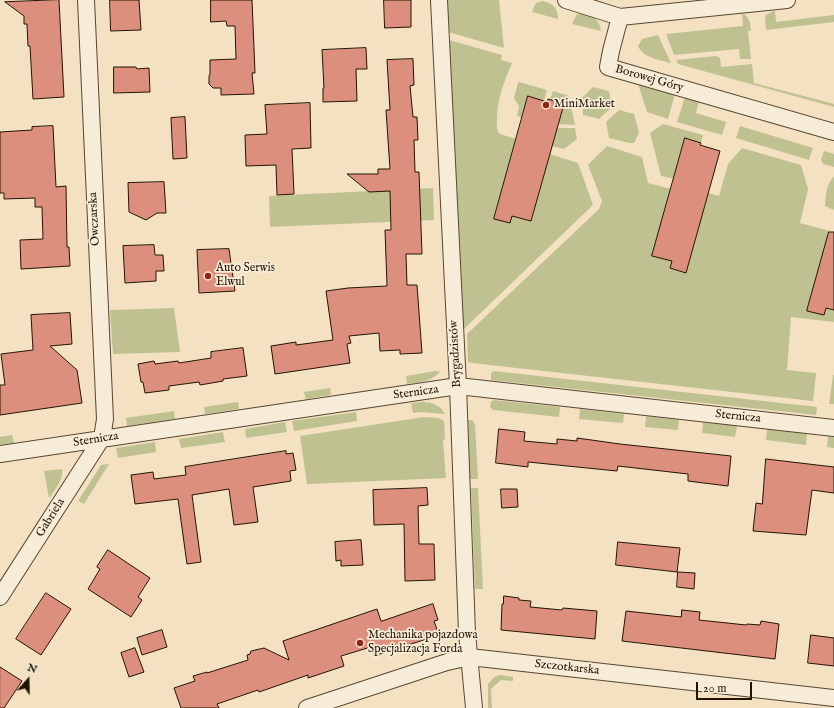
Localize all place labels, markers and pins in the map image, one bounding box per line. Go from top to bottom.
place label: MiniMarket [554,98,615,112]
marker: MiniMarket [541,100,551,110]
place label: Auto Serwis Elwul [216,262,275,290]
marker: Auto Serwis Elwul [203,271,213,281]
place label: Mechanika pojazdowa Specjalizacja Forda [368,629,478,657]
marker: Mechanika pojazdowa Specjalizacja Forda [355,638,365,648]

